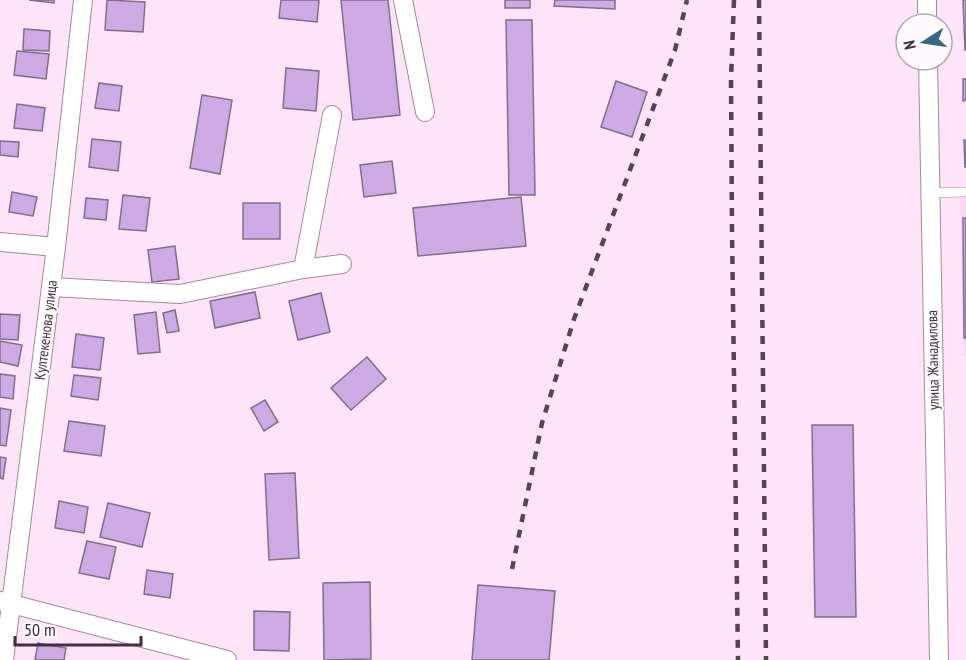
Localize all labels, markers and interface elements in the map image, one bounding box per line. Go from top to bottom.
north arrow [894,12,954,72]
text: N [899,39,920,51]
street label: Култекенова улица [30,279,61,381]
street label: улица Жанадилова [922,310,943,410]
scale bar [15,609,141,647]
text: 50 m [24,618,56,641]

